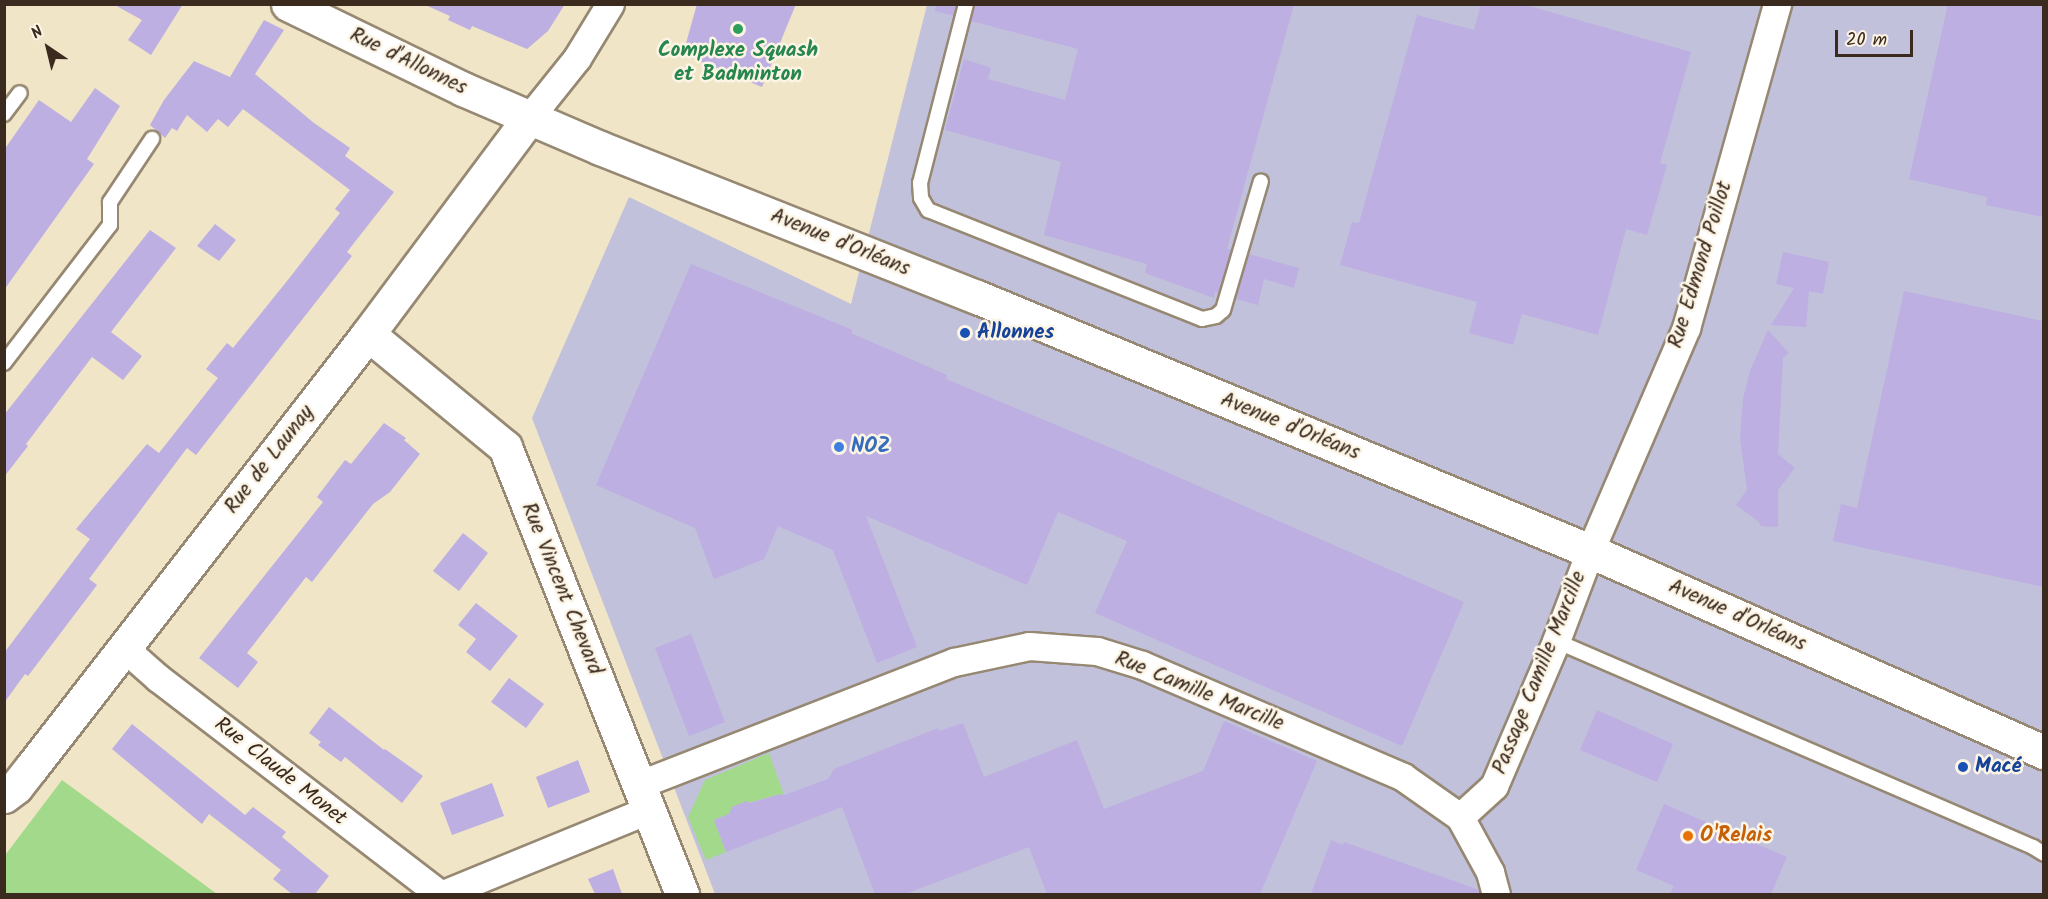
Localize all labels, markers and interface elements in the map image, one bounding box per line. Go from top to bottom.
north arrow [18,18,78,78]
scale bar [1838,18,1916,56]
text: N [26,20,49,46]
marker: Complexe Squash et Badminton [731,22,745,36]
street label: Rue d'Allonnes [345,23,471,101]
text: 20 m [1846,26,1887,55]
place label: Complexe Squash et Badminton [658,38,818,88]
street label: Rue Edmond Poillot [1664,179,1738,351]
street label: Avenue d'Orléans [767,204,913,282]
place label: Allonnes [977,320,1054,346]
marker: Allonnes [958,326,972,340]
street label: Avenue d'Orléans [1217,388,1363,466]
street label: Rue de Launay [220,401,320,519]
place label: NOZ [851,434,891,460]
marker: NOZ [832,440,846,454]
street label: Rue Vincent Chevard [515,499,607,679]
street label: Passage Camille Marcille [1488,568,1592,778]
street label: Avenue d'Orléans [1664,574,1810,658]
street label: Rue Camille Marcille [1111,647,1287,737]
street label: Rue Claude Monet [209,712,351,832]
place label: Macé [1975,754,2021,780]
marker: Macé [1956,760,1970,774]
place label: O'Relais [1700,823,1772,849]
marker: O'Relais [1681,829,1695,843]

